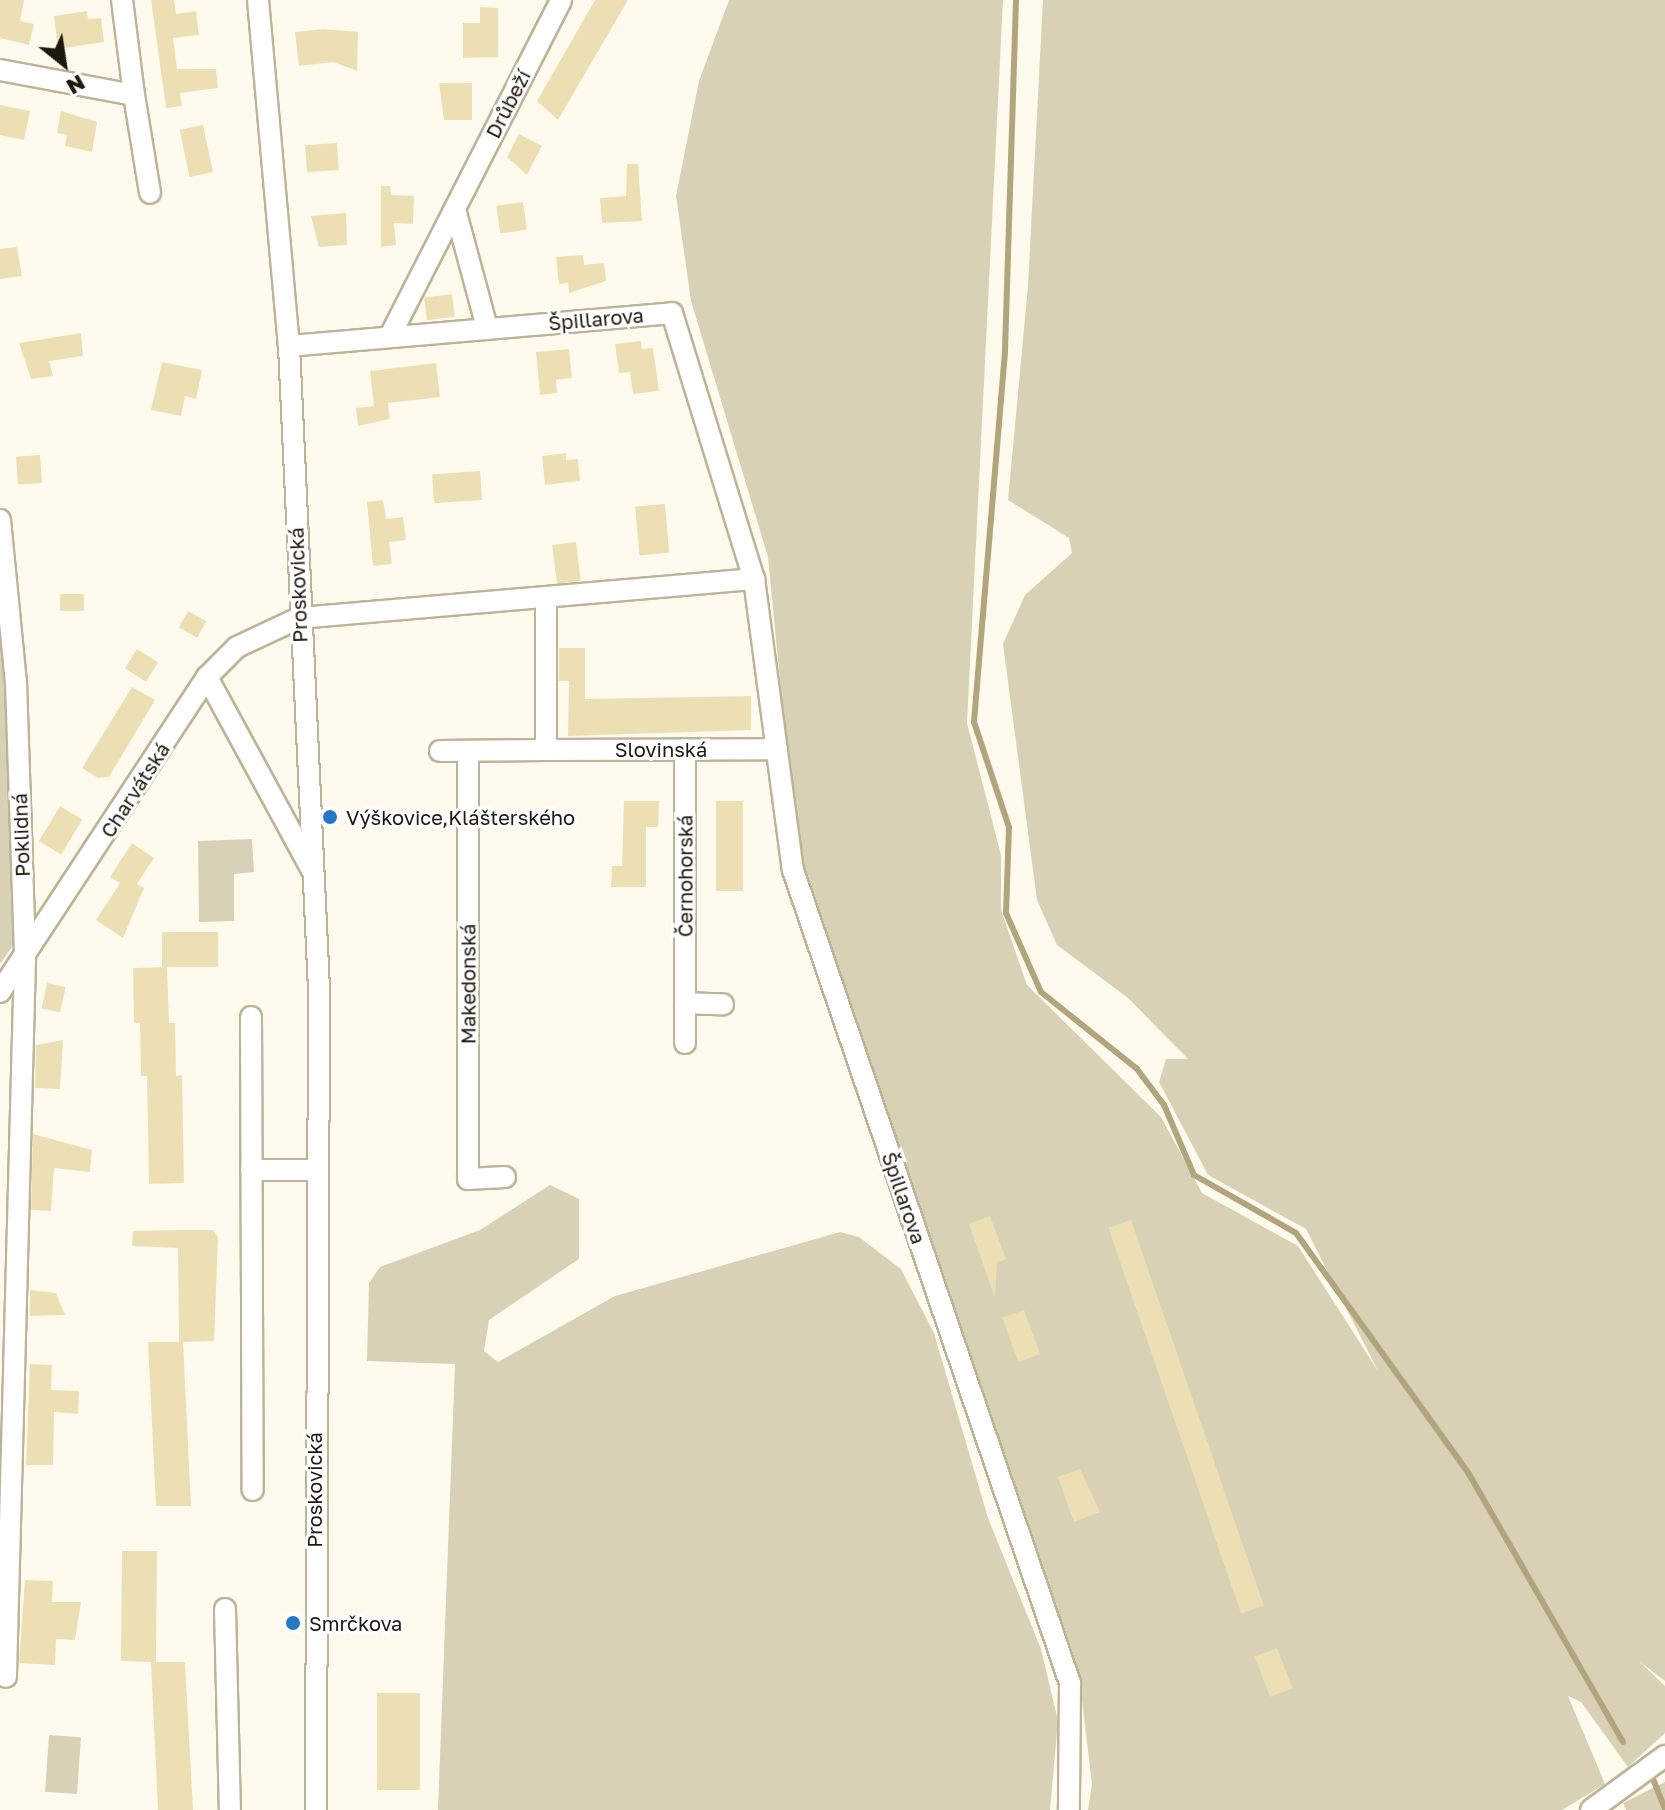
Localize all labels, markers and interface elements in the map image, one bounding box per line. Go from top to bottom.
north arrow [24,24,104,104]
street label: Drůbeží [481,66,535,142]
text: N [62,69,90,101]
street label: Špillarova [547,303,645,335]
street label: Proskovická [284,527,312,643]
street label: Slovinská [615,737,707,761]
street label: Charvátská [95,738,175,842]
street label: Poklidná [8,793,34,877]
place label: Výškovice,Klášterského [346,805,575,829]
marker: Výškovice,Klášterského [321,808,339,826]
street label: Černohorská [673,815,697,937]
street label: Makedonská [456,924,480,1044]
street label: Špillarova [877,1149,931,1247]
street label: Proskovická [302,1432,326,1548]
place label: Smrčkova [309,1611,402,1635]
marker: Smrčkova [284,1614,302,1632]

